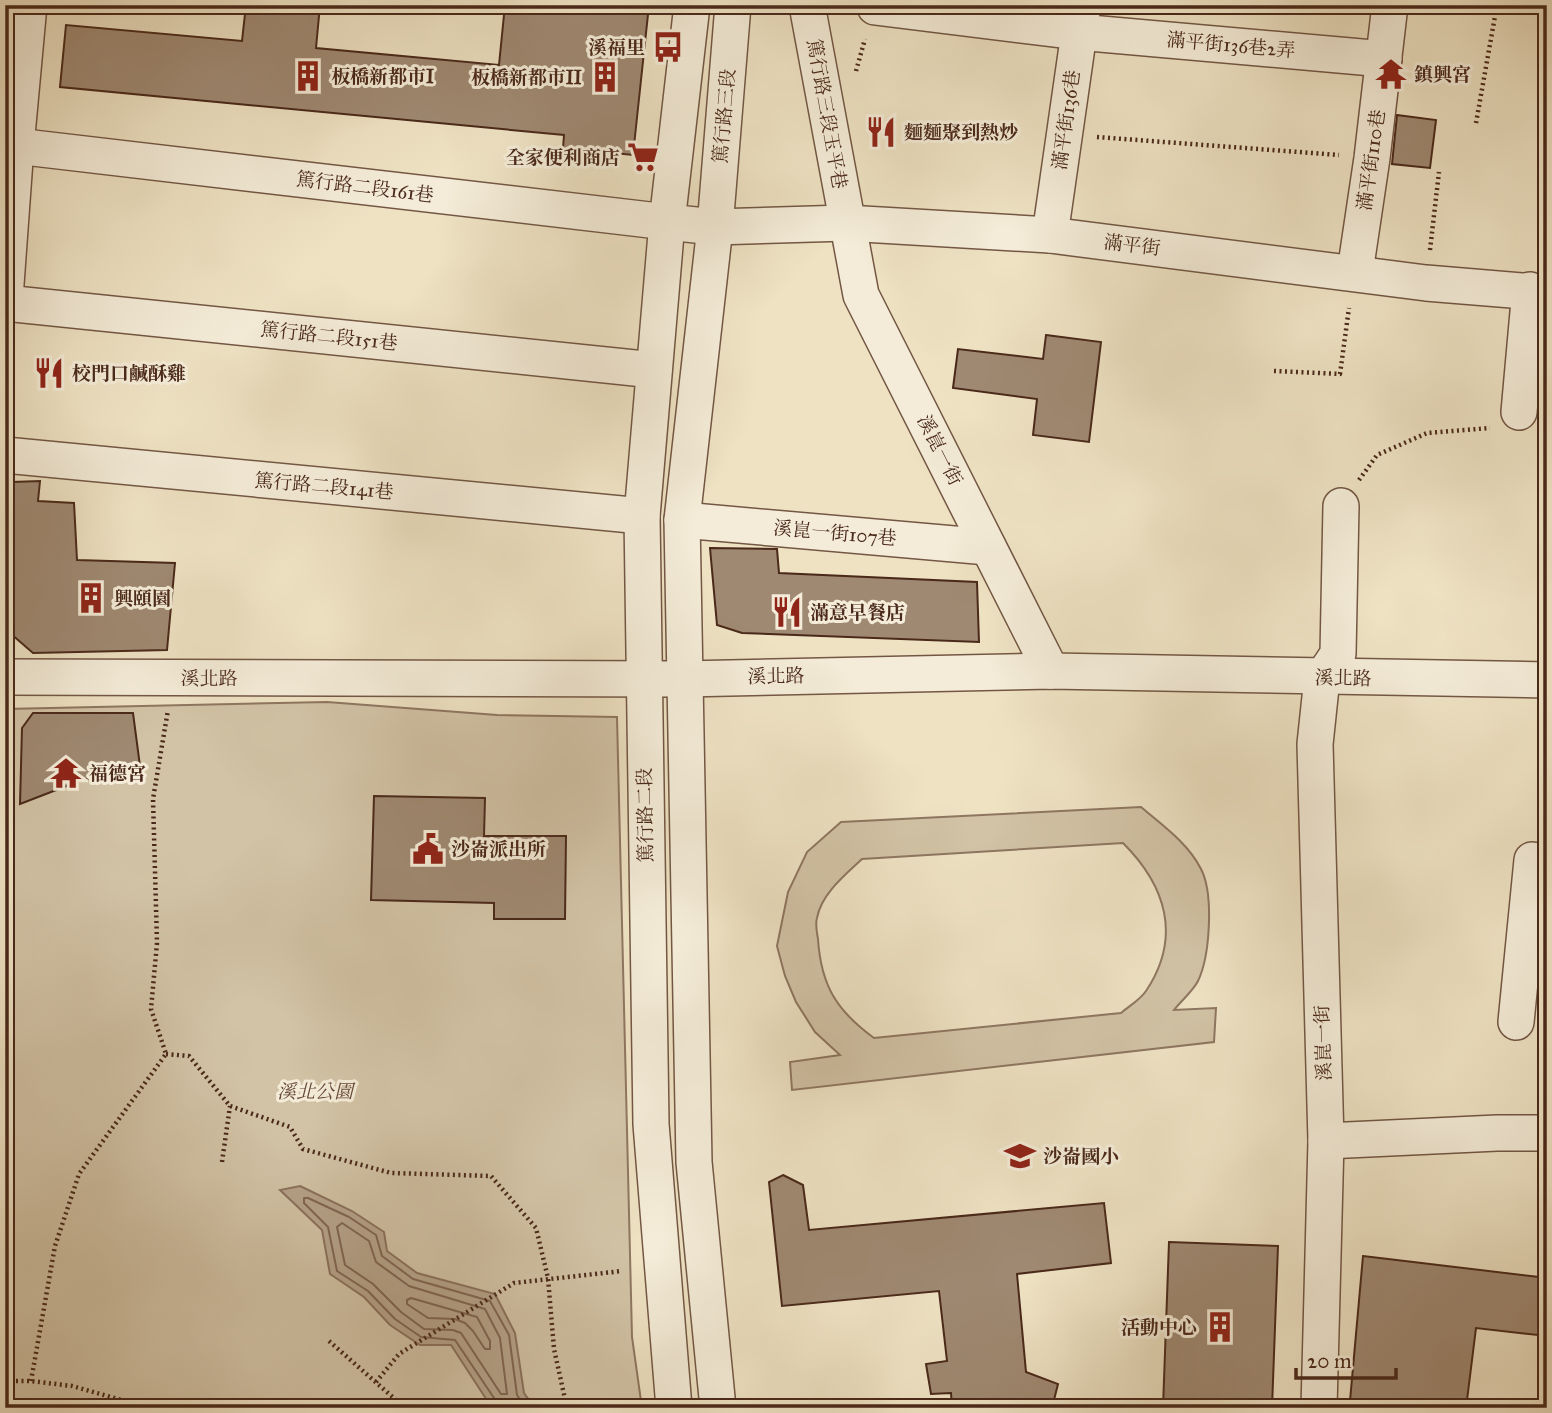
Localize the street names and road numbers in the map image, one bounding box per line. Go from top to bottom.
street label: 滿平街136巷2弄 [1166,28,1296,62]
street label: 篤行路三段玉平巷 [802,37,852,191]
street label: 篤行路三段 [708,68,740,164]
street label: 滿平街136巷 [1048,68,1084,172]
street label: 滿平街110巷 [1353,108,1389,212]
street label: 篤行路二段161巷 [295,167,435,207]
street label: 滿平街 [1102,230,1162,260]
street label: 篤行路二段151巷 [259,317,399,355]
street label: 溪崑一街 [912,411,968,489]
street label: 篤行路二段141巷 [253,468,395,504]
street label: 溪崑一街107巷 [772,516,898,550]
street label: 溪北路 [747,664,805,688]
street label: 溪北路 [1314,666,1372,690]
street label: 溪北路 [180,667,238,690]
street label: 篤行路二段 [633,767,657,863]
street label: 溪崑一街 [1310,1005,1336,1081]

